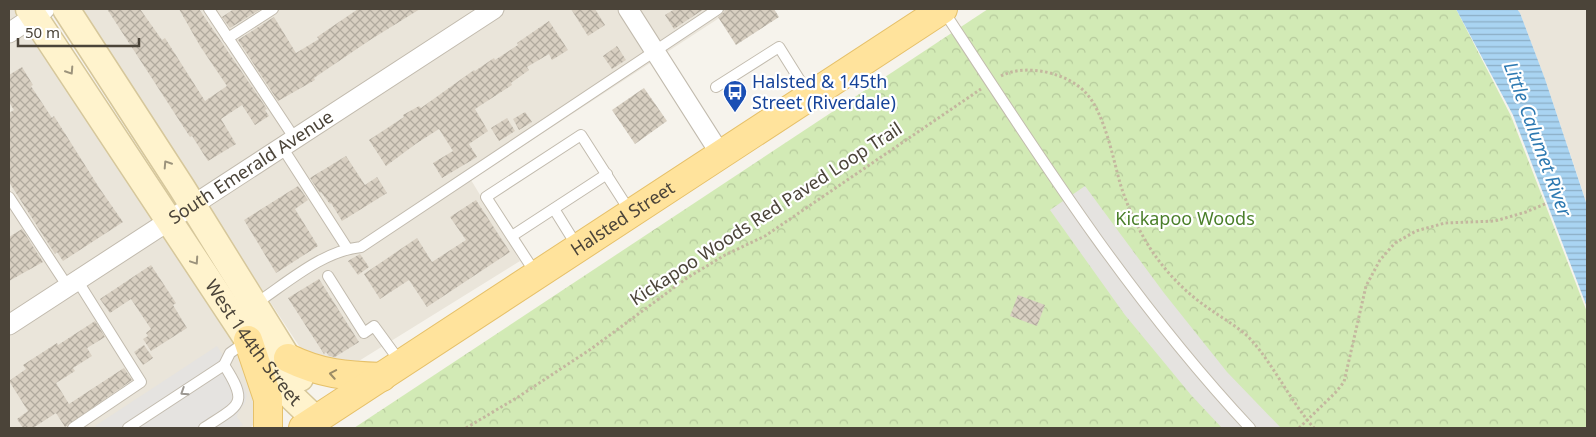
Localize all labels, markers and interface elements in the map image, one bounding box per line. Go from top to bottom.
scale bar [18,15,139,47]
text: 50 m [25,22,60,42]
water label: Little Calumet River [1498,58,1579,221]
one-way arrow [64,66,74,75]
place label: Halsted & 145th Street (Riverdale) [752,69,896,114]
bus stop icon: Halsted & 145th Street (Riverdale) [722,79,748,113]
street label: South Emerald Avenue [164,104,338,229]
street label: Kickapoo Woods Red Paved Loop Trail [625,116,906,310]
one-way arrow [163,160,173,169]
street label: Halsted Street [566,175,679,261]
park label: Kickapoo Woods [1115,206,1255,230]
one-way arrow [189,256,198,265]
street label: West 144th Street [200,275,307,411]
one-way arrow [329,369,338,379]
one-way arrow [180,385,189,395]

